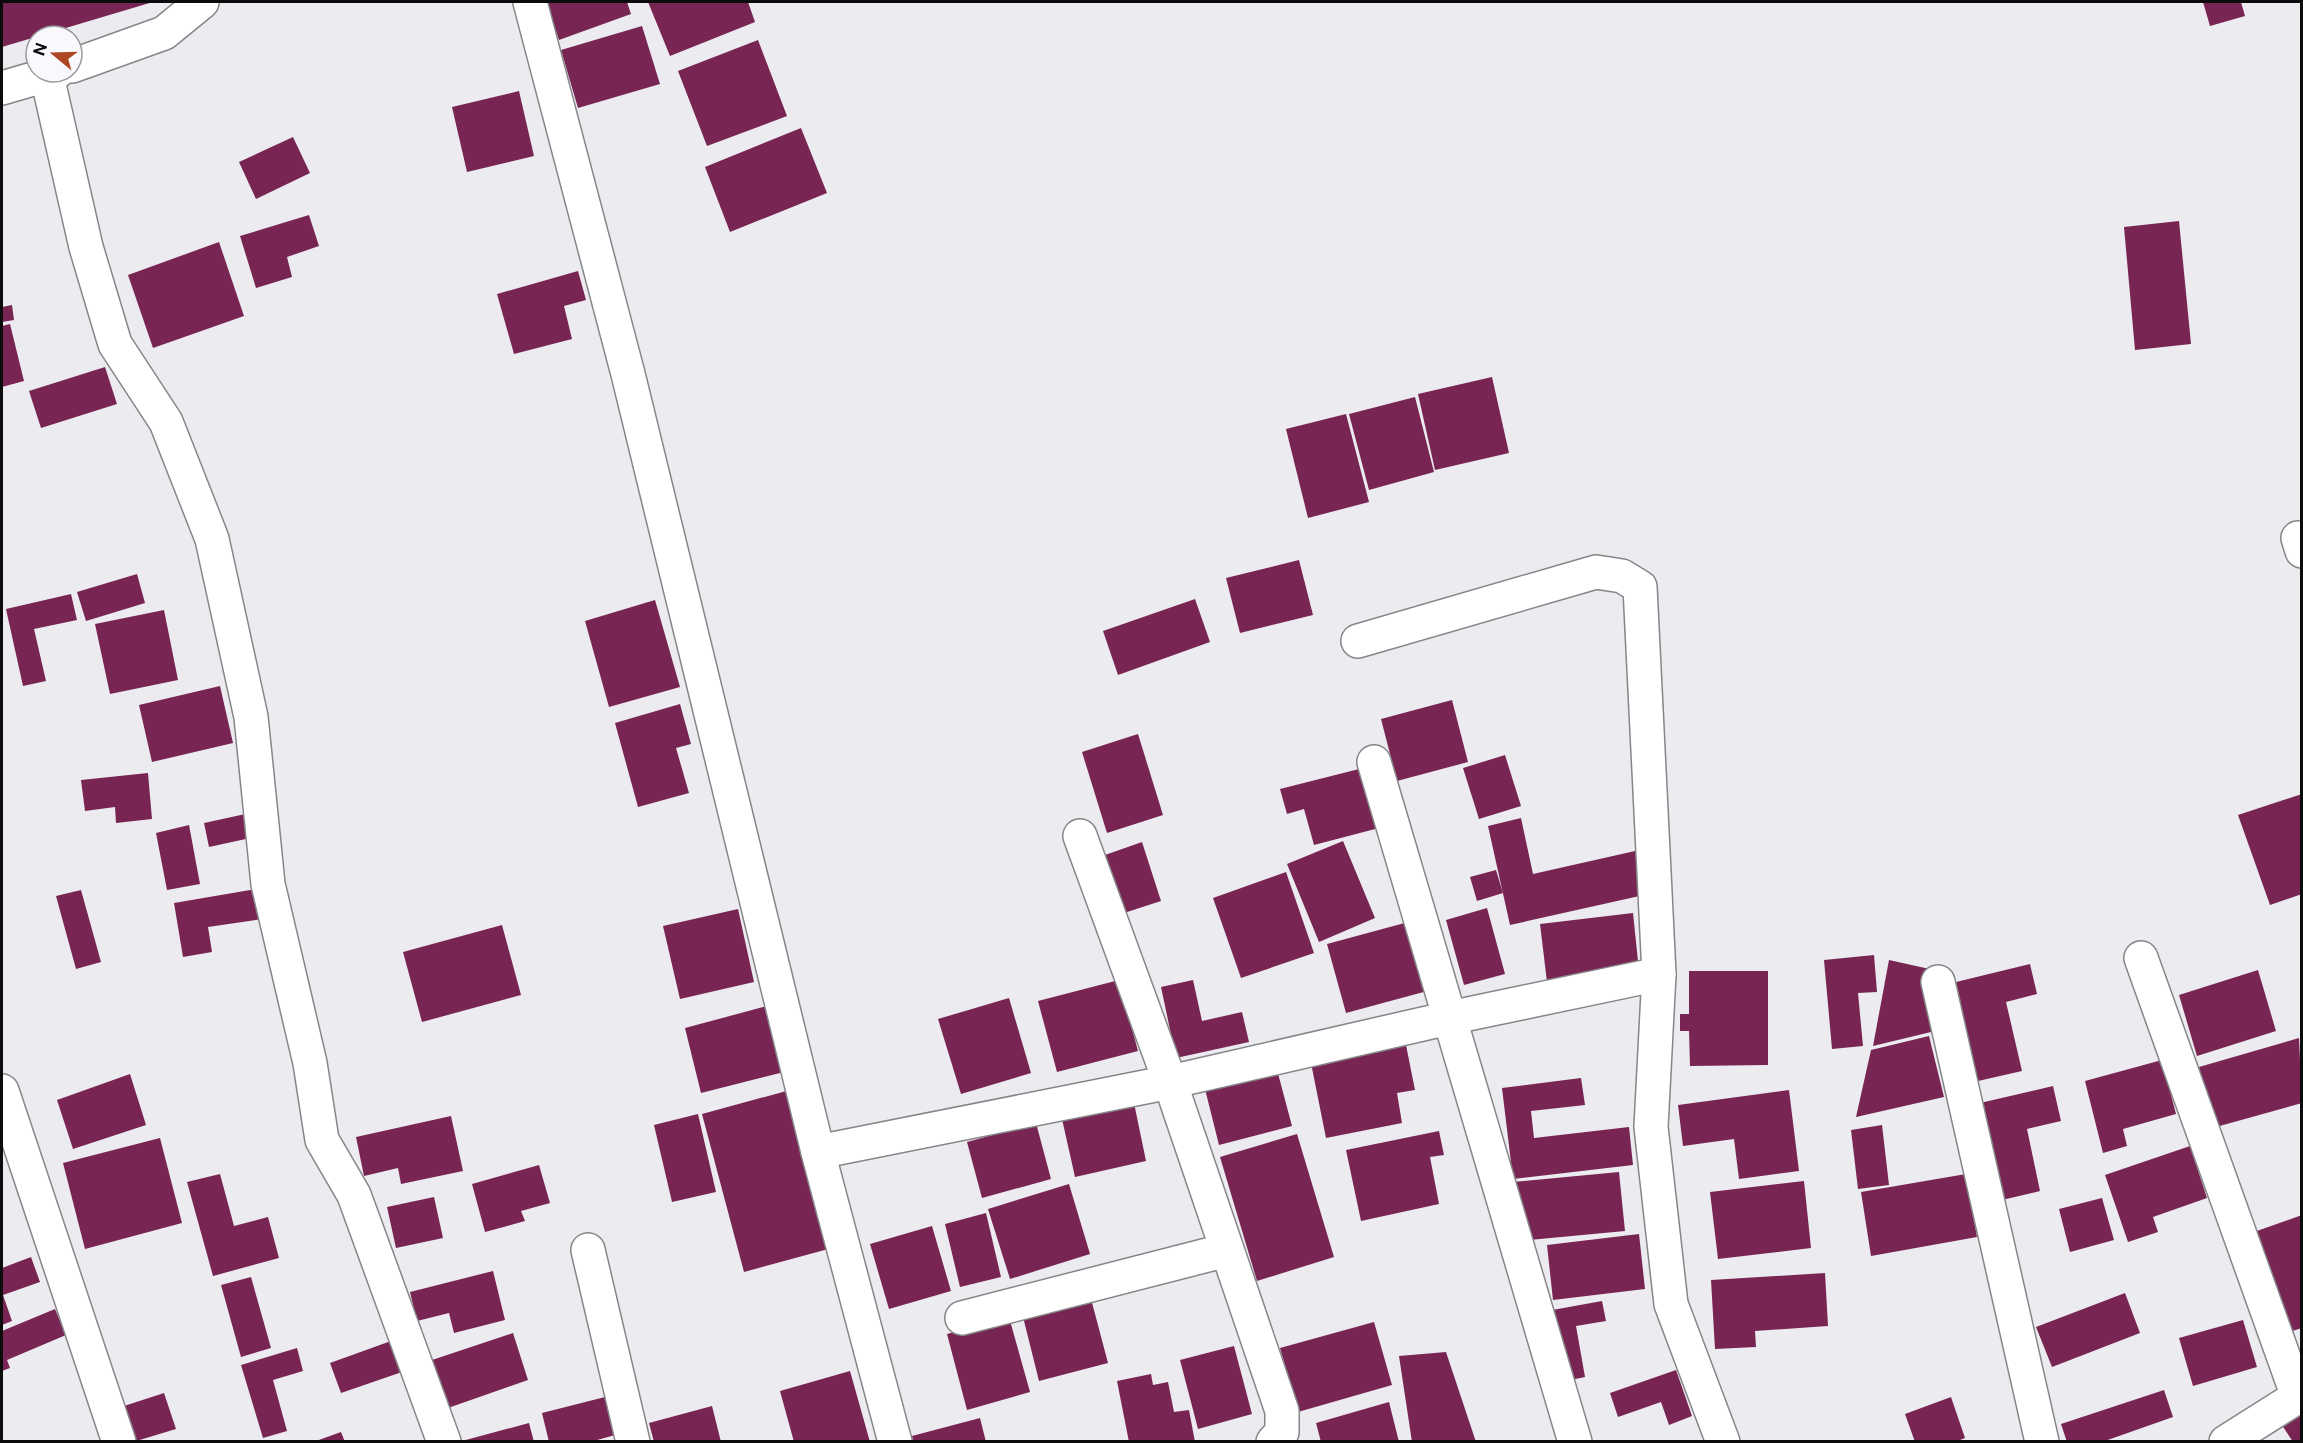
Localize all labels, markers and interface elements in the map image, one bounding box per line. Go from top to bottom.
north arrow [24,24,84,84]
text: N [29,40,51,58]

